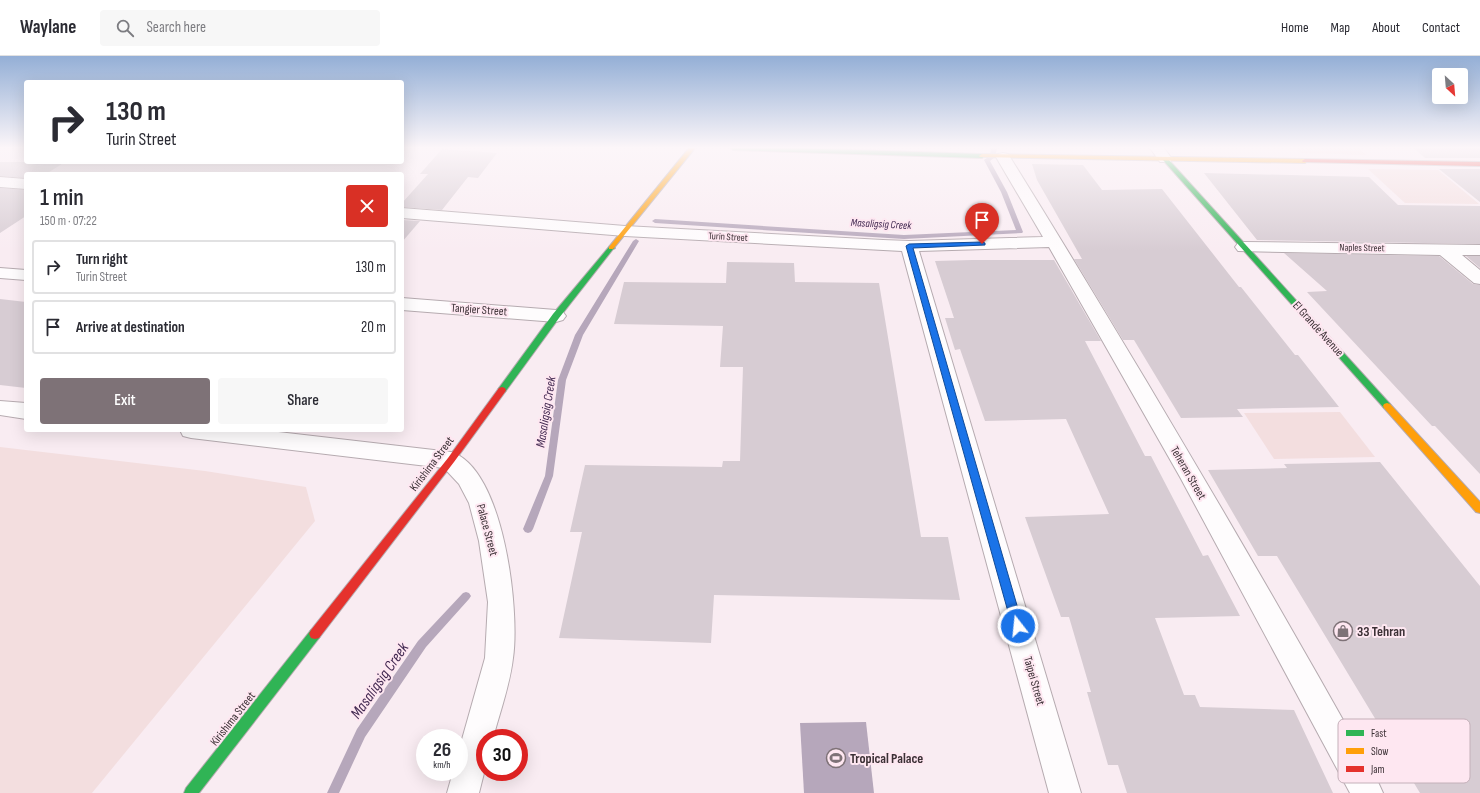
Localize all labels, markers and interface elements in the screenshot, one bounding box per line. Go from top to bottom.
search box [100,10,380,46]
text: Waylane [20,16,76,39]
icon: search [114,17,136,39]
text: Search here [146,18,206,37]
text: Home [1281,19,1309,36]
text: Map [1331,19,1350,36]
text: About [1372,19,1400,36]
text: Contact [1422,19,1460,36]
north arrow [1432,68,1468,104]
map controls [1432,68,1468,104]
text: 130 m [106,95,166,128]
icon: right [40,96,92,148]
text: Turin Street [106,129,177,150]
text: 1 min [40,183,84,212]
button: close [346,185,388,227]
pin [965,203,999,244]
icon: arrive [971,209,993,231]
text: 150 m · 07:22 [40,213,97,229]
water label: Masaligsig Creek [850,216,913,232]
street label: Turin Street [708,230,748,244]
street label: Naples Street [1339,242,1385,254]
text: Turn right [76,250,128,269]
icon: right [42,256,64,278]
text: 130 m [356,258,386,277]
text: Turin Street [76,269,127,285]
street label: El Grande Avenue [1289,298,1347,360]
street label: Tangier Street [450,301,508,319]
icon: arrive [42,316,64,338]
text: Arrive at destination [76,318,185,337]
text: 20 m [361,318,386,337]
water label: Masaligsig Creek [532,374,560,449]
button: Exit [40,378,210,424]
button: Share [218,378,388,424]
street label: Kirishima Street [407,433,458,494]
street label: Teheran Street [1167,444,1209,503]
street label: Palace Street [473,502,501,558]
position arrow [997,605,1039,647]
shop icon: 33 Tehran [1332,620,1354,642]
place label: 33 Tehran [1357,623,1405,640]
water label: Masaligsig Creek [347,639,414,723]
street label: Taipei Street [1020,655,1048,708]
street label: Kirishima Street [207,689,259,749]
legend [1338,719,1470,783]
text: Fast [1371,727,1387,740]
speed limit sign: 30 [476,729,528,781]
text: 26 [433,738,451,762]
text: Slow [1371,745,1388,758]
sports icon: Tropical Palace [825,747,847,769]
place label: Tropical Palace [850,750,923,767]
text: km/h [433,759,451,771]
text: Jam [1370,763,1385,776]

